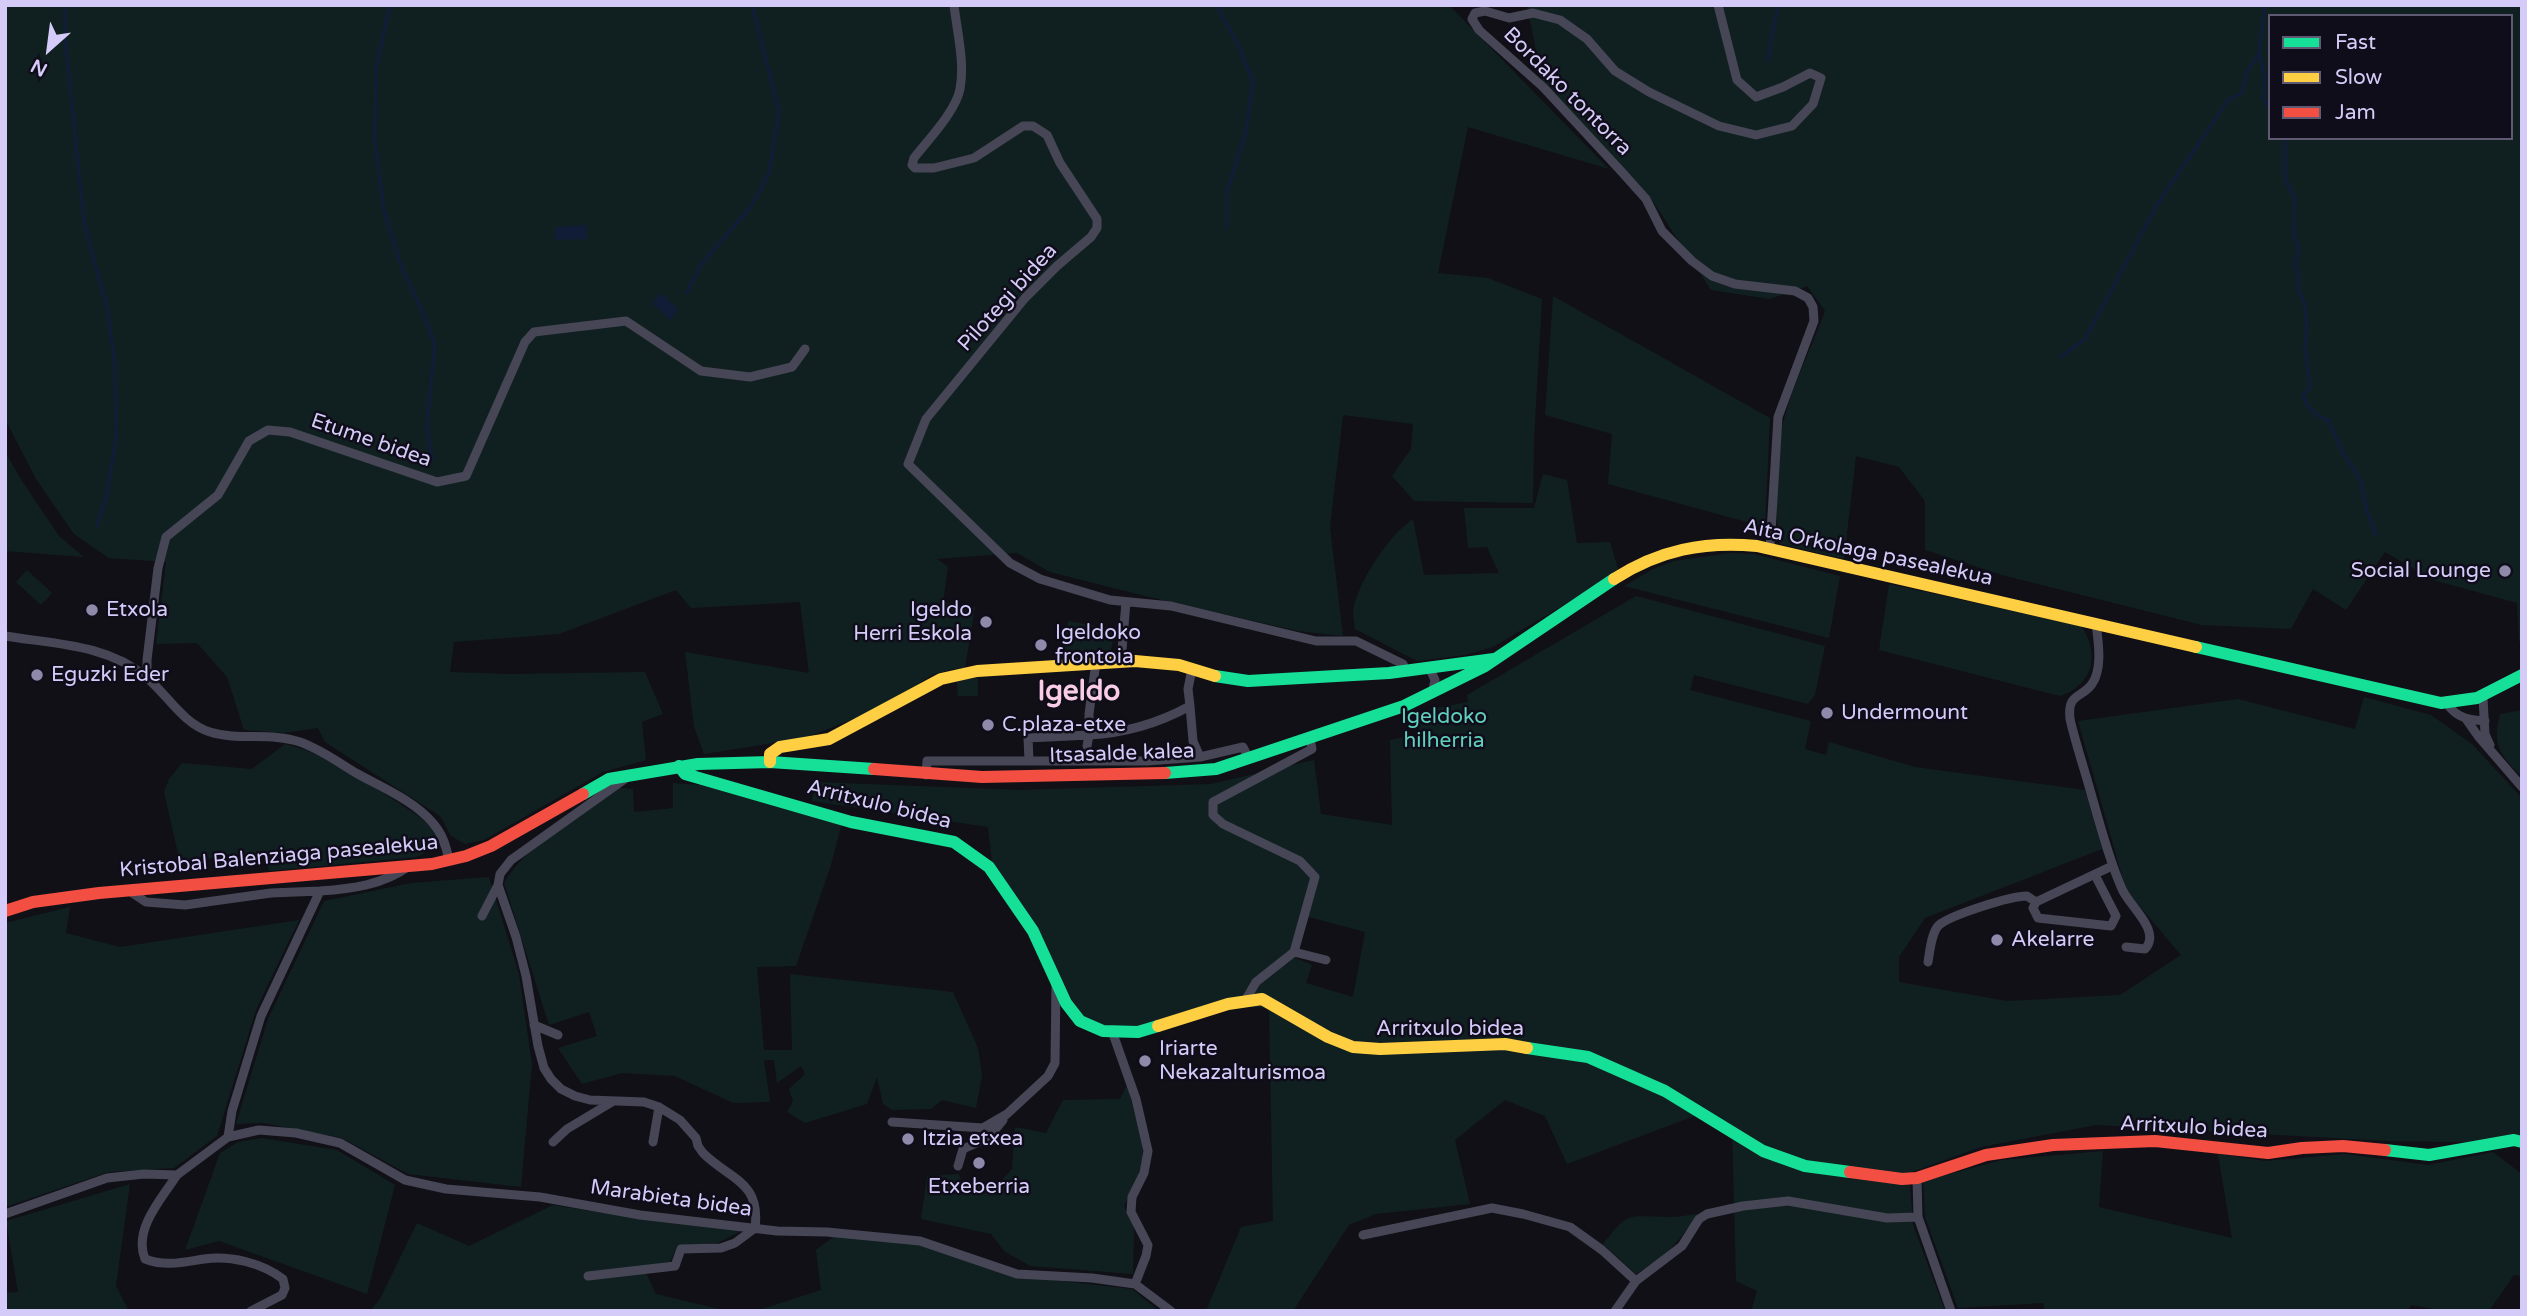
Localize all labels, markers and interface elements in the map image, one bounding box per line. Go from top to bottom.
north arrow [14,14,84,84]
legend [2268,14,2513,140]
street label: Bordako tontorra [1498,23,1636,161]
text: Fast [2335,30,2376,55]
text: N [27,54,51,81]
text: Slow [2335,65,2382,90]
text: Jam [2335,100,2376,125]
street label: Pilotegi bidea [953,239,1063,357]
street label: Etume bidea [307,409,435,473]
street label: Aita Orkolaga pasealekua [1741,514,1995,592]
place label: Social Lounge [2351,558,2491,584]
marker: Social Lounge [2497,563,2513,579]
place label: Etxola [106,597,168,623]
place label: Igeldo Herri Eskola [853,597,972,647]
marker: Etxola [84,602,100,618]
marker: Igeldo Herri Eskola [978,614,994,630]
place label: Igeldoko frontoia [1055,620,1141,670]
marker: Igeldoko frontoia [1033,637,1049,653]
place label: Eguzki Eder [51,662,169,688]
marker: Eguzki Eder [29,667,45,683]
district label: Igeldo [1038,676,1120,710]
place label: Undermount [1841,700,1968,726]
park label: Igeldoko hilherria [1401,704,1487,754]
marker: Undermount [1819,705,1835,721]
place label: C.plaza-etxe [1002,712,1126,738]
marker: C.plaza-etxe [980,717,996,733]
street label: Itsasalde kalea [1049,739,1195,769]
street label: Arritxulo bidea [804,775,954,835]
street label: Kristobal Balenziaga pasealekua [119,831,439,883]
place label: Akelarre [2011,927,2094,953]
marker: Akelarre [1989,932,2005,948]
street label: Arritxulo bidea [1376,1016,1524,1042]
place label: Iriarte Nekazalturismoa [1159,1036,1326,1086]
marker: Iriarte Nekazalturismoa [1137,1053,1153,1069]
street label: Arritxulo bidea [2119,1112,2269,1144]
place label: Itzia etxea [922,1126,1023,1152]
marker: Itzia etxea [900,1131,916,1147]
marker: Etxeberria [971,1155,987,1171]
place label: Etxeberria [928,1174,1030,1200]
street label: Marabieta bidea [589,1175,753,1223]

